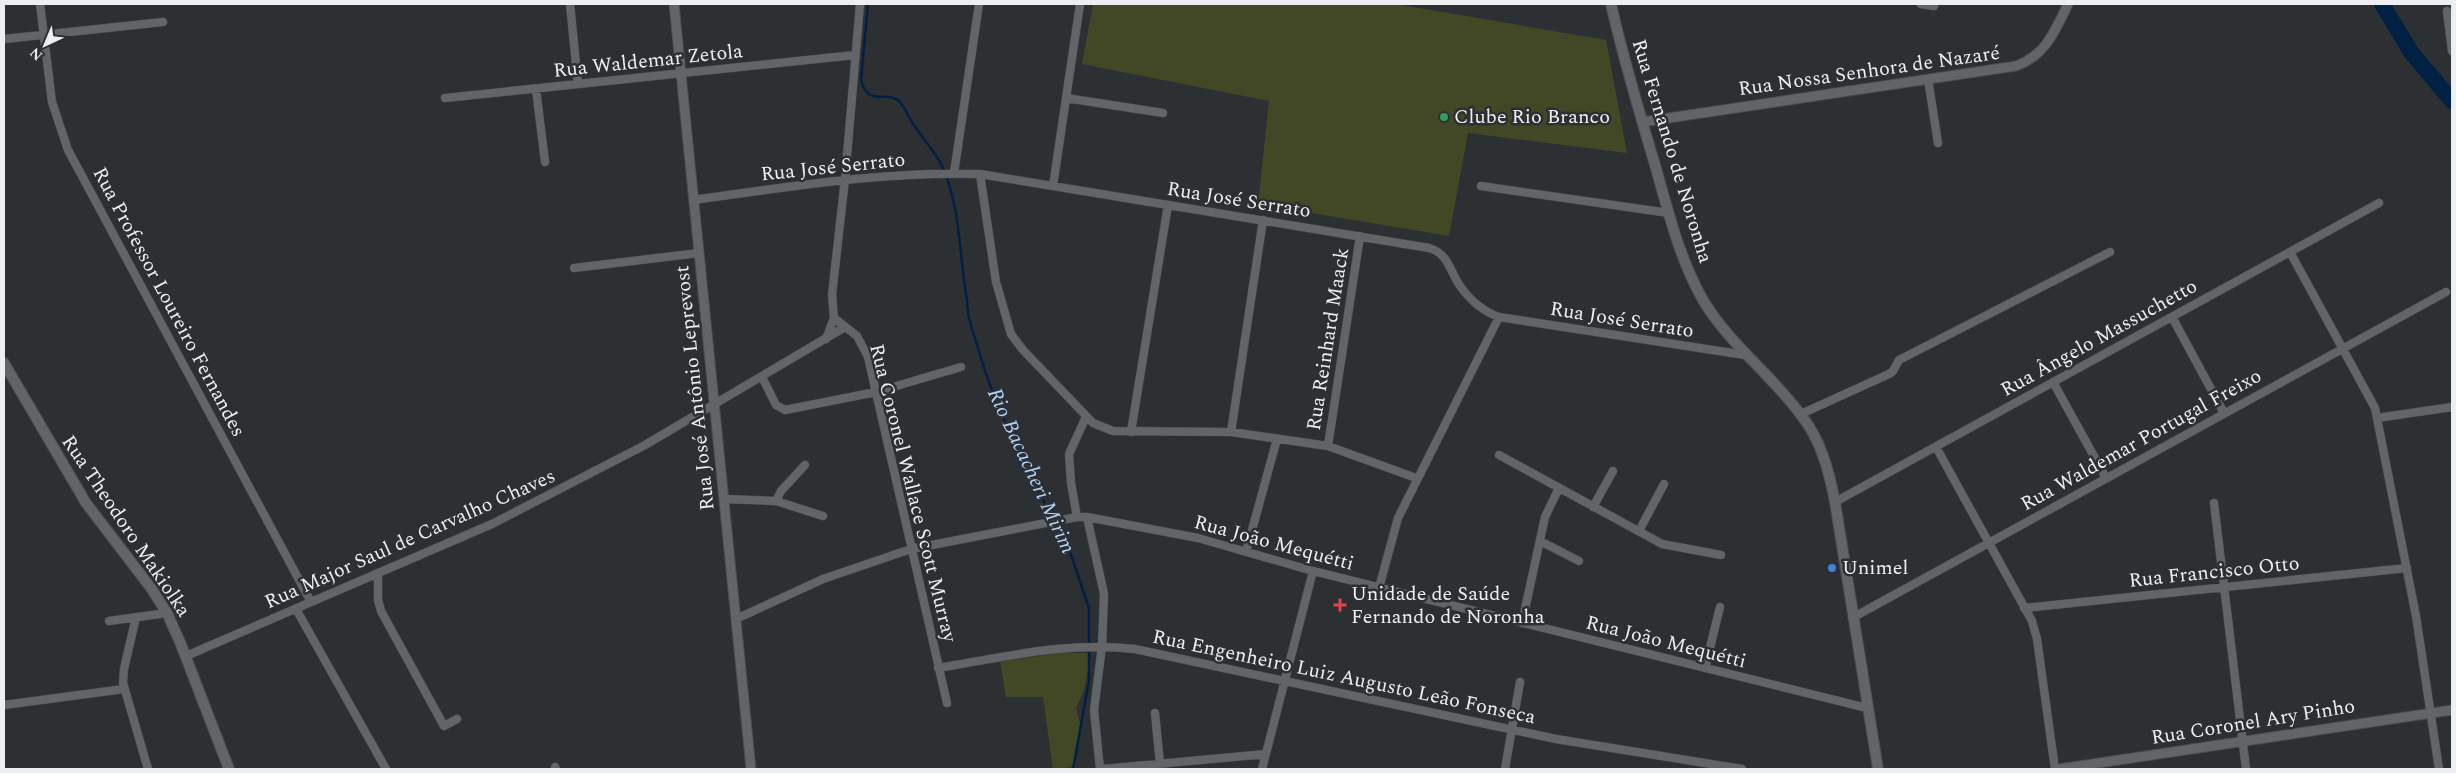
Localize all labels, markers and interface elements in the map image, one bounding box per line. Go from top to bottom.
north arrow [20,20,70,70]
street label: Rua Fernando de Noronha [1624,35,1720,267]
street label: Rua Waldemar Zetola [552,36,744,86]
street label: Rua Nossa Senhora de Nazaré [1736,38,2002,104]
text: N [25,42,48,66]
place label: Clube Rio Branco [1454,102,1610,132]
marker: Clube Rio Branco [1438,111,1450,123]
street label: Rua José Serrato [759,144,907,190]
street label: Rua Professor Loureiro Fernandes [85,162,253,442]
street label: Rua José Serrato [1165,174,1313,226]
street label: Rua Reinhard Maack [1299,245,1357,433]
street label: Rua José Antônio Leprevost [667,264,723,512]
street label: Rua Ângelo Massuchetto [1995,271,2203,405]
street label: Rua José Serrato [1548,294,1696,346]
street label: Rua Coronel Wallace Scott Murray [861,341,965,647]
street label: Rua Waldemar Portugal Freixo [2015,361,2267,519]
water label: Rio Bacacheri Mirim [979,383,1083,559]
street label: Rua Theodoro Makiolka [54,429,198,623]
street label: Rua Major Saul de Carvalho Chaves [260,461,560,617]
street label: Rua João Mequétti [1191,507,1357,579]
street label: Rua Francisco Otto [2127,548,2301,596]
place label: Unimel [1842,553,1908,583]
marker: Unimel [1826,562,1838,574]
place label: Unidade de Saúde Fernando de Noronha [1351,579,1545,632]
marker: Unidade de Saúde Fernando de Noronha [1333,598,1347,612]
street label: Rua João Mequétti [1583,608,1749,676]
street label: Rua Engenheiro Luiz Augusto Leão Fonseca [1150,622,1539,732]
street label: Rua Coronel Ary Pinho [2149,691,2357,753]

